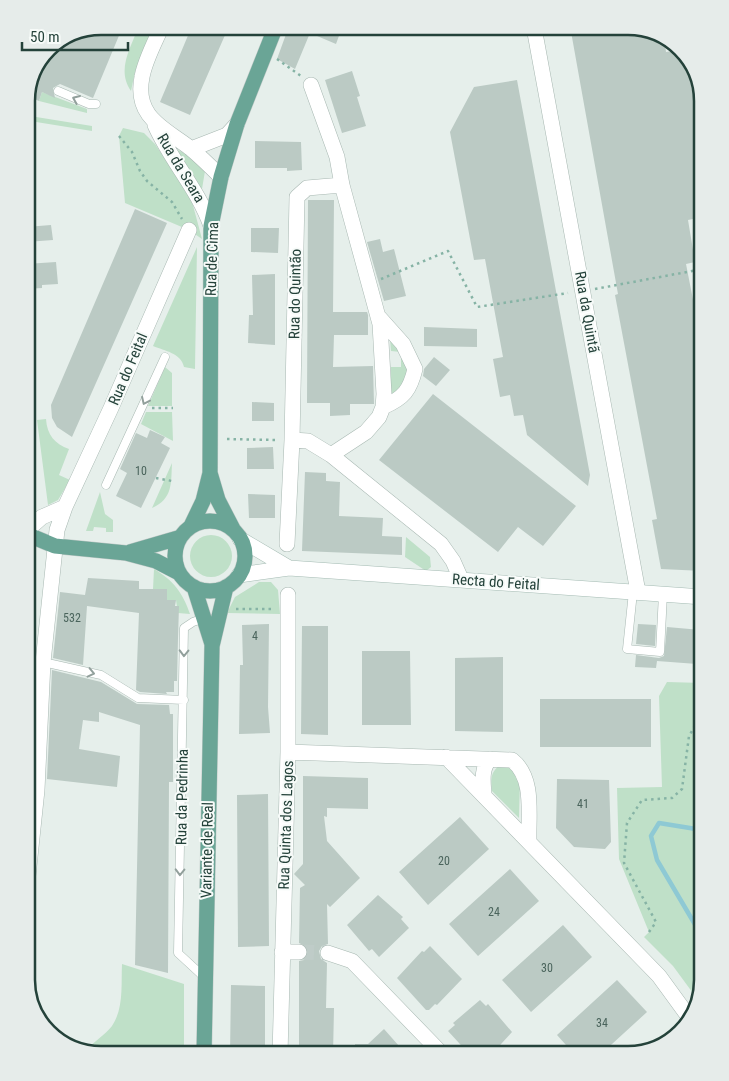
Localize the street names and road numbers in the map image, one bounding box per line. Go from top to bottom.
street label: Rua da Seara [153,130,209,206]
street label: Rua de Cima [202,222,222,296]
street label: Rua do Quintão [285,249,305,339]
street label: Rua da Quintã [571,270,603,354]
street label: Rua do Feital [105,330,151,408]
street label: Recta do Feital [451,570,541,594]
street label: Rua da Pedrinha [172,749,192,845]
street label: Rua Quinta dos Lagos [275,760,297,890]
street label: Variante de Real [197,802,217,898]

